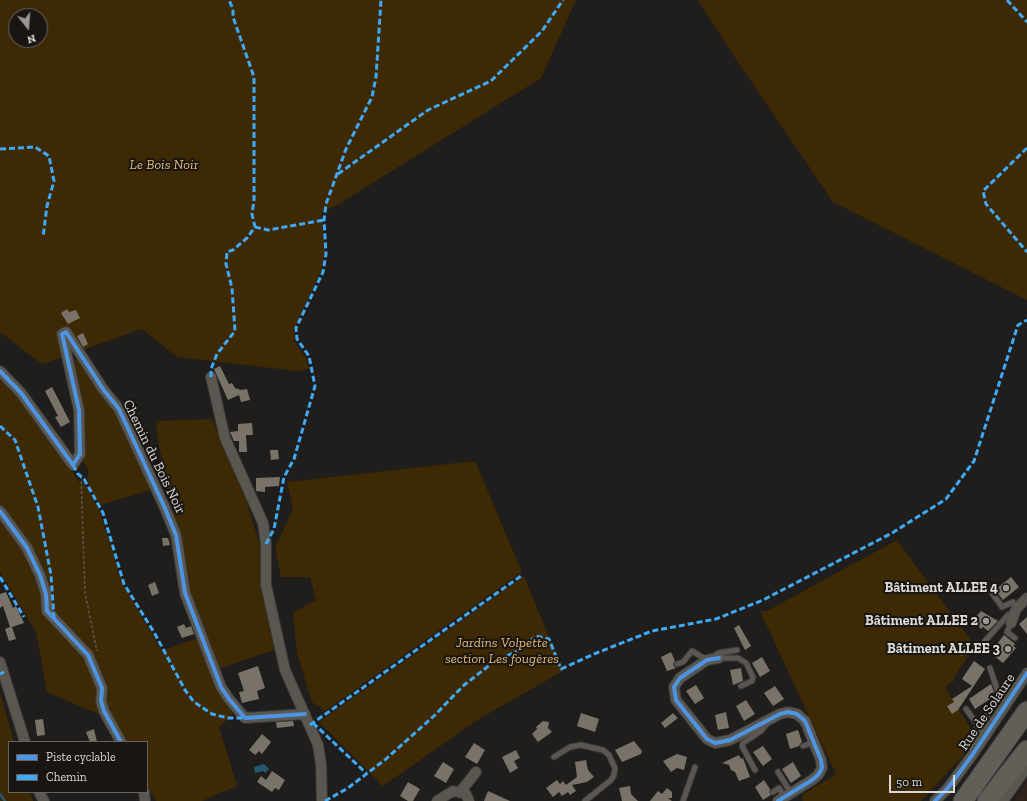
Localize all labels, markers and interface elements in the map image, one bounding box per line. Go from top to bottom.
north arrow [8,8,48,48]
text: N [25,32,37,46]
park label: Le Bois Noir [130,157,198,173]
street label: Chemin du Bois Noir [119,397,189,517]
place label: Bâtiment ALLEE 4 [884,580,998,596]
marker: Bâtiment ALLEE 4 [1001,583,1011,593]
place label: Bâtiment ALLEE 2 [865,613,978,629]
marker: Bâtiment ALLEE 2 [981,616,991,626]
park label: Jardins Volpette section Les fougères [445,635,559,668]
place label: Bâtiment ALLEE 3 [887,641,1000,657]
marker: Bâtiment ALLEE 3 [1003,644,1013,654]
street label: Rue de Solaure [955,670,1019,754]
legend [8,741,148,793]
text: Piste cyclable [46,750,116,764]
scale bar [891,767,957,793]
text: Chemin [46,770,87,784]
text: 50 m [896,775,922,789]

